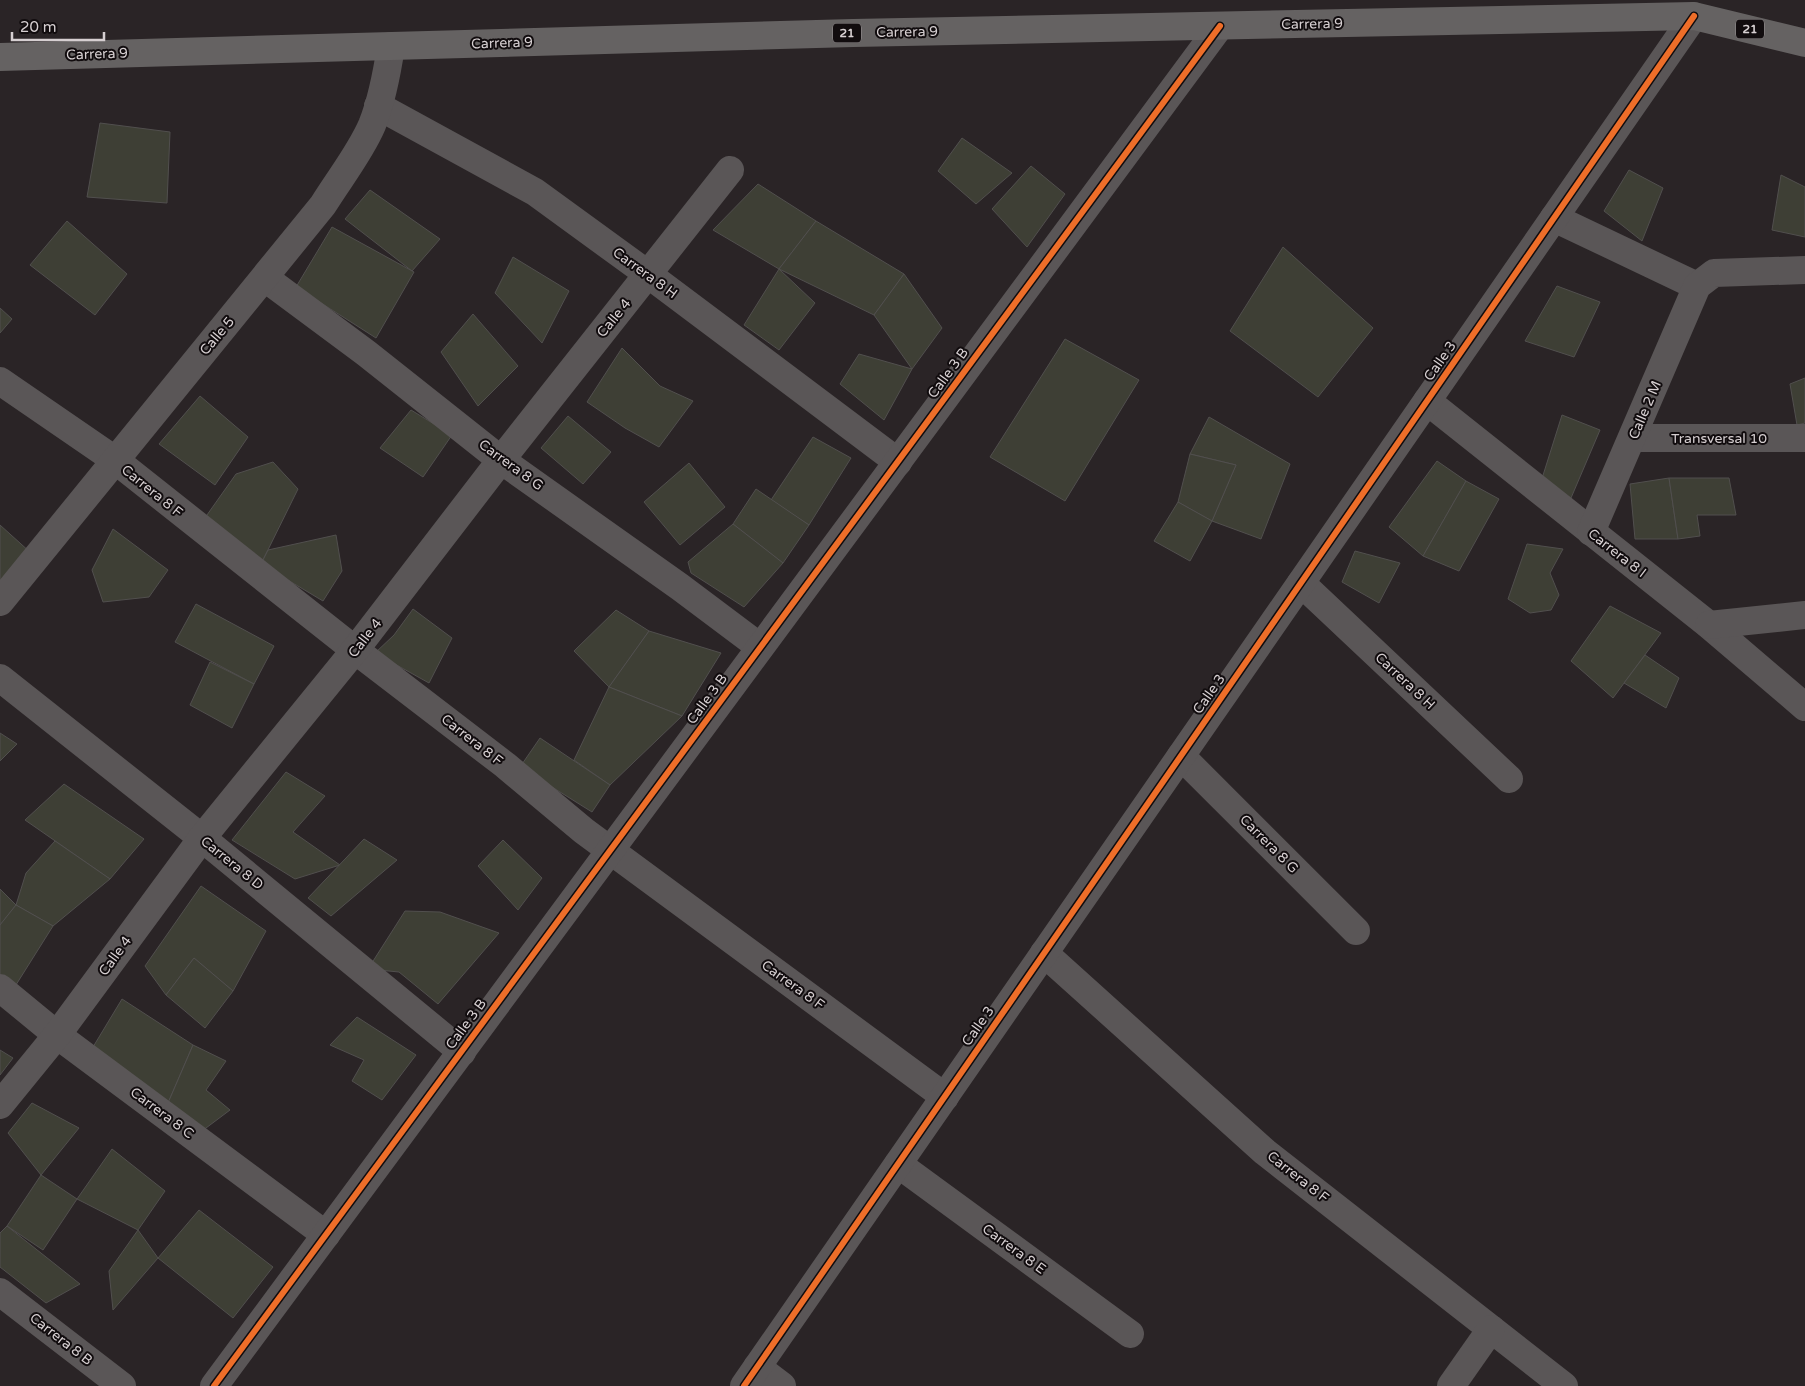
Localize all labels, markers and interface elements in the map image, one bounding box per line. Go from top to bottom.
scale bar [12,10,105,42]
street label: Carrera 9 [1281,15,1343,33]
text: 20 m [20,18,57,36]
road number: 21 [1736,20,1764,38]
road number: 21 [833,23,861,42]
street label: Carrera 9 [876,23,938,41]
street label: Carrera 9 [471,33,533,53]
street label: Carrera 9 [66,44,128,64]
street label: Carrera 8 H [609,244,681,302]
street label: Calle 4 [593,295,635,341]
street label: Calle 5 [196,313,238,359]
street label: Calle 3 [1420,338,1460,384]
street label: Calle 3 B [924,344,972,402]
street label: Calle 2 M [1625,378,1665,442]
street label: Transversal 10 [1671,430,1767,447]
street label: Carrera 8 G [475,436,547,494]
street label: Carrera 8 F [118,461,186,521]
street label: Carrera 8 I [1584,525,1650,581]
street label: Calle 4 [344,615,386,661]
street label: Carrera 8 H [1371,649,1439,713]
street label: Calle 3 B [683,670,731,728]
street label: Calle 3 [1189,671,1229,717]
street label: Carrera 8 F [438,711,507,770]
street label: Carrera 8 G [1236,811,1302,877]
street label: Carrera 8 D [197,833,267,893]
street label: Calle 4 [95,933,135,979]
street label: Carrera 8 F [758,956,828,1014]
street label: Calle 3 B [442,995,490,1053]
street label: Calle 3 [958,1003,998,1049]
street label: Carrera 8 C [127,1084,197,1143]
street label: Carrera 8 F [1264,1148,1333,1207]
street label: Carrera 8 E [979,1220,1049,1278]
street label: Carrera 8 B [26,1309,96,1369]

